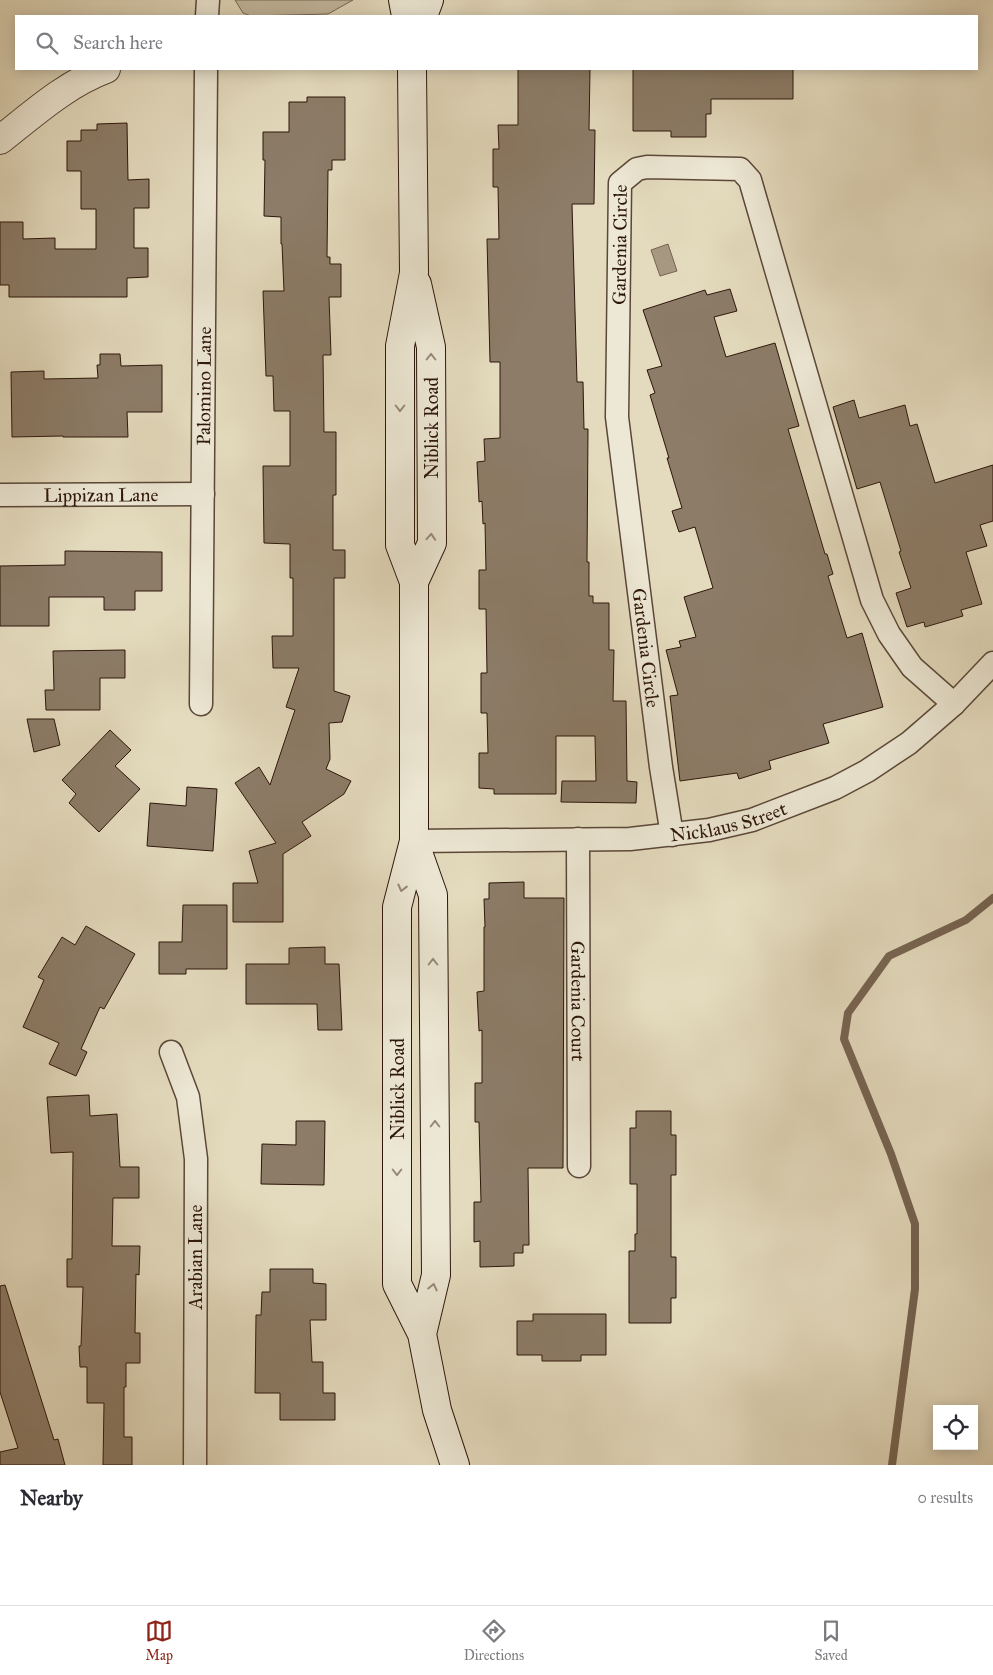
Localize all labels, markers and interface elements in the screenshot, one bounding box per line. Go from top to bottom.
search box [15,15,978,70]
icon: search [33,29,61,57]
text: Search here [73,31,163,54]
street label: Gardenia Circle [607,184,631,305]
street label: Palomino Lane [192,326,215,446]
one-way arrow [426,353,436,361]
street label: Niblick Road [420,377,443,479]
one-way arrow [395,404,405,412]
street label: Lippizan Lane [43,483,159,506]
one-way arrow [425,533,436,541]
street label: Gardenia Circle [627,587,665,709]
street label: Nicklaus Street [669,796,790,846]
one-way arrow [397,884,408,892]
street label: Gardenia Court [567,941,590,1062]
one-way arrow [428,958,438,966]
street label: Niblick Road [386,1038,409,1140]
one-way arrow [429,1120,440,1128]
one-way arrow [392,1169,402,1177]
street label: Arabian Lane [184,1204,207,1310]
one-way arrow [427,1282,438,1291]
map controls [933,1405,978,1450]
button: locate [933,1405,978,1450]
text: Nearby [20,1485,83,1511]
text: 0 results [918,1488,973,1507]
tab: Map [145,1617,173,1664]
tab: Directions [464,1617,524,1664]
tab: Saved [815,1617,848,1664]

